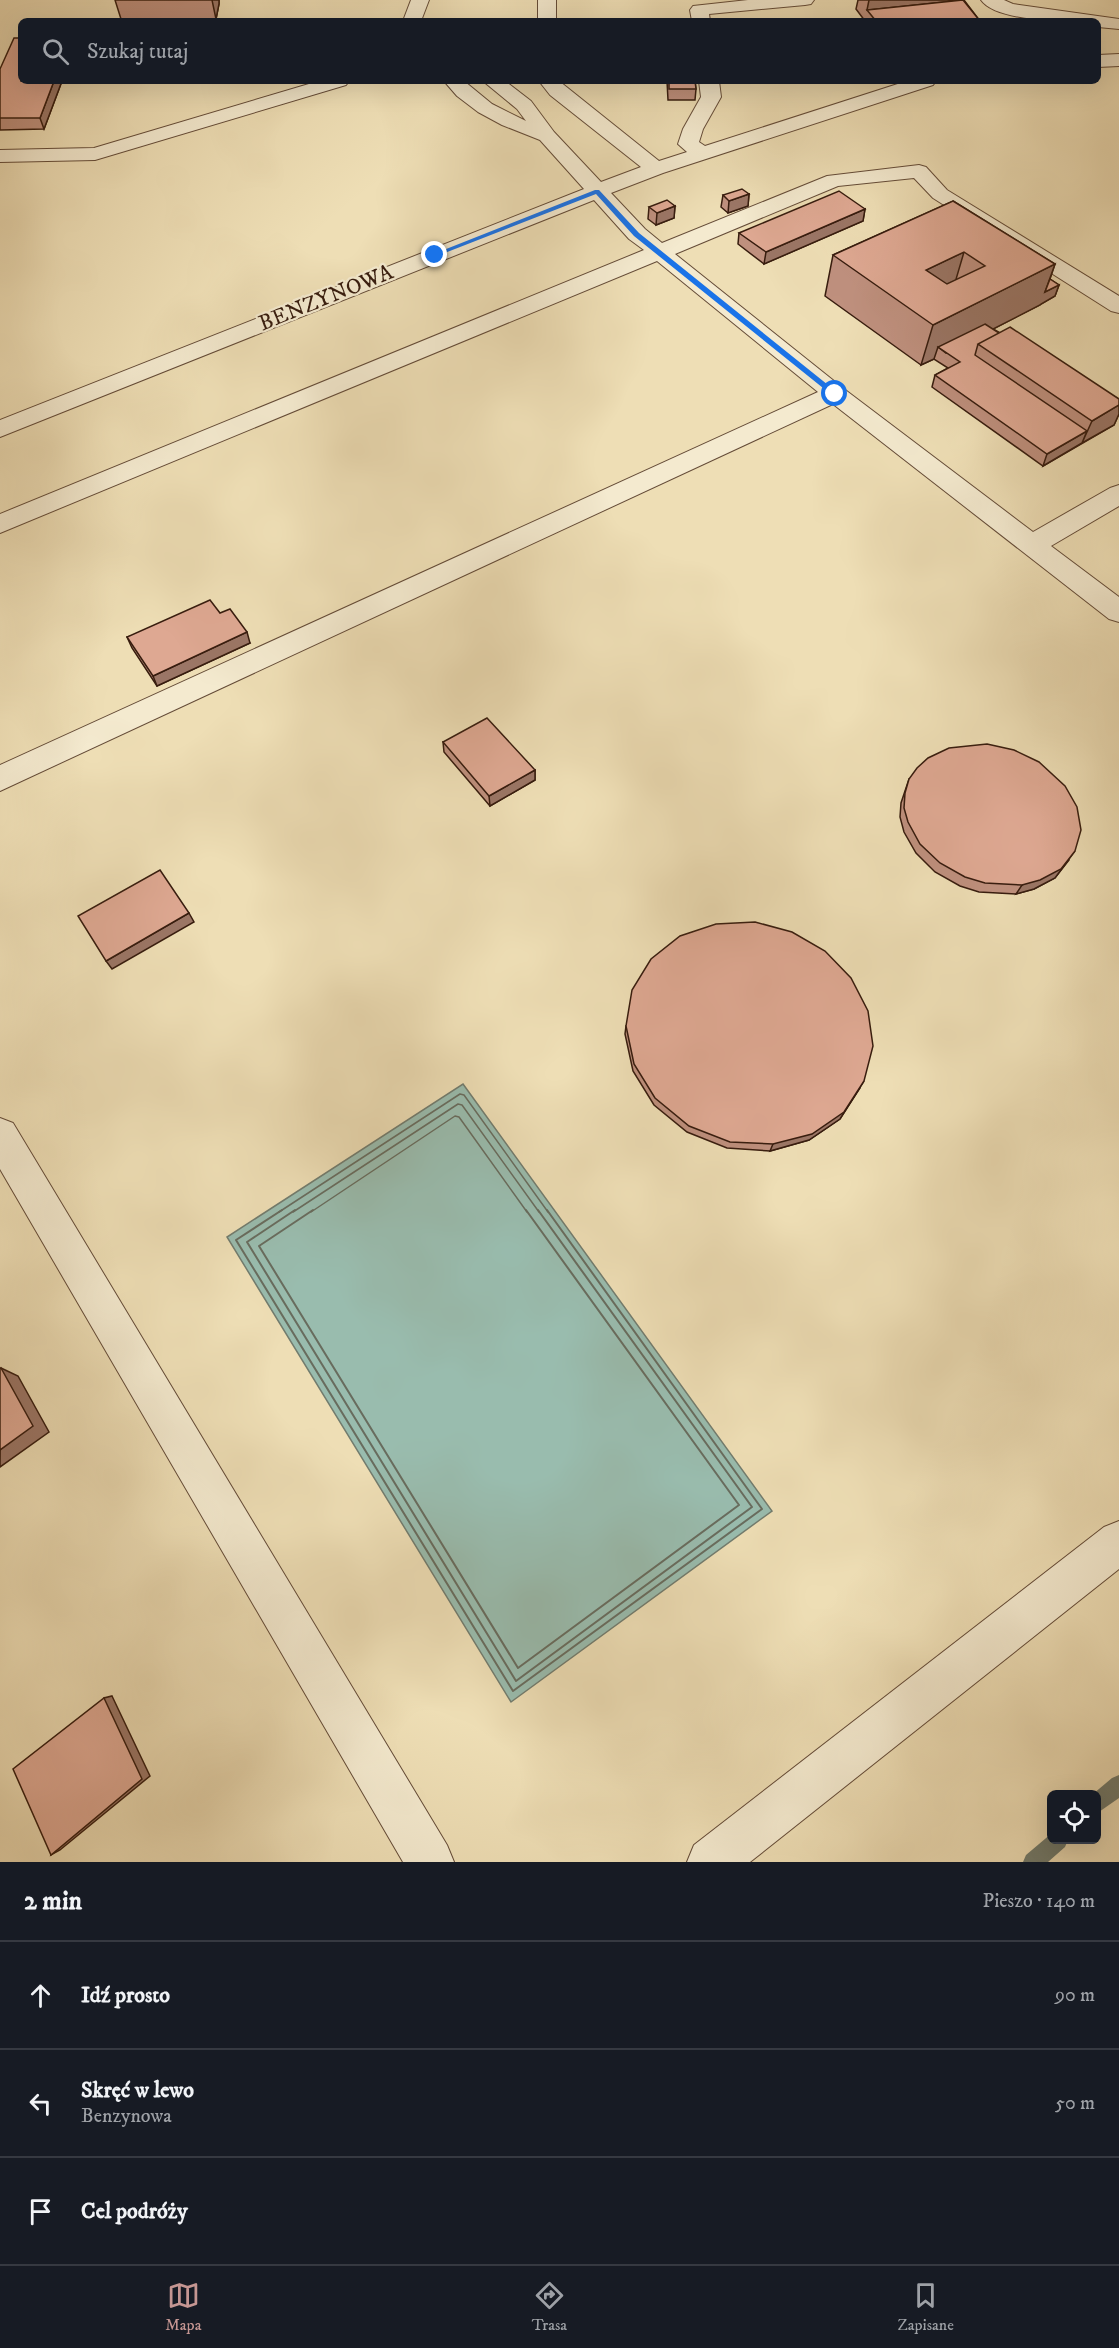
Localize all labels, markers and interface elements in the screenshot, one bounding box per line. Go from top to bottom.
search box [18,18,1101,84]
icon: search [39,35,72,68]
text: Szukaj tutaj [87,38,188,65]
route end [421,241,447,267]
street label: BENZYNOWA [255,258,398,337]
route start [821,380,847,406]
map controls [1047,1790,1101,1844]
button: locate [1047,1790,1101,1844]
text: 2 min [24,1885,82,1918]
text: Pieszo · 140 m [983,1889,1095,1914]
icon: ahead [24,1979,57,2012]
text: Idź prosto [81,1982,170,2009]
text: 90 m [1055,1983,1095,2008]
text: Skręć w lewo [81,2077,194,2104]
icon: left [24,2087,57,2120]
text: 50 m [1055,2091,1095,2116]
text: Benzynowa [81,2104,172,2129]
icon: arrive [24,2195,57,2228]
text: Cel podróży [81,2198,188,2225]
tab: Mapa [165,2279,201,2335]
tab: Trasa [532,2279,567,2335]
tab: Zapisane [897,2279,954,2335]

